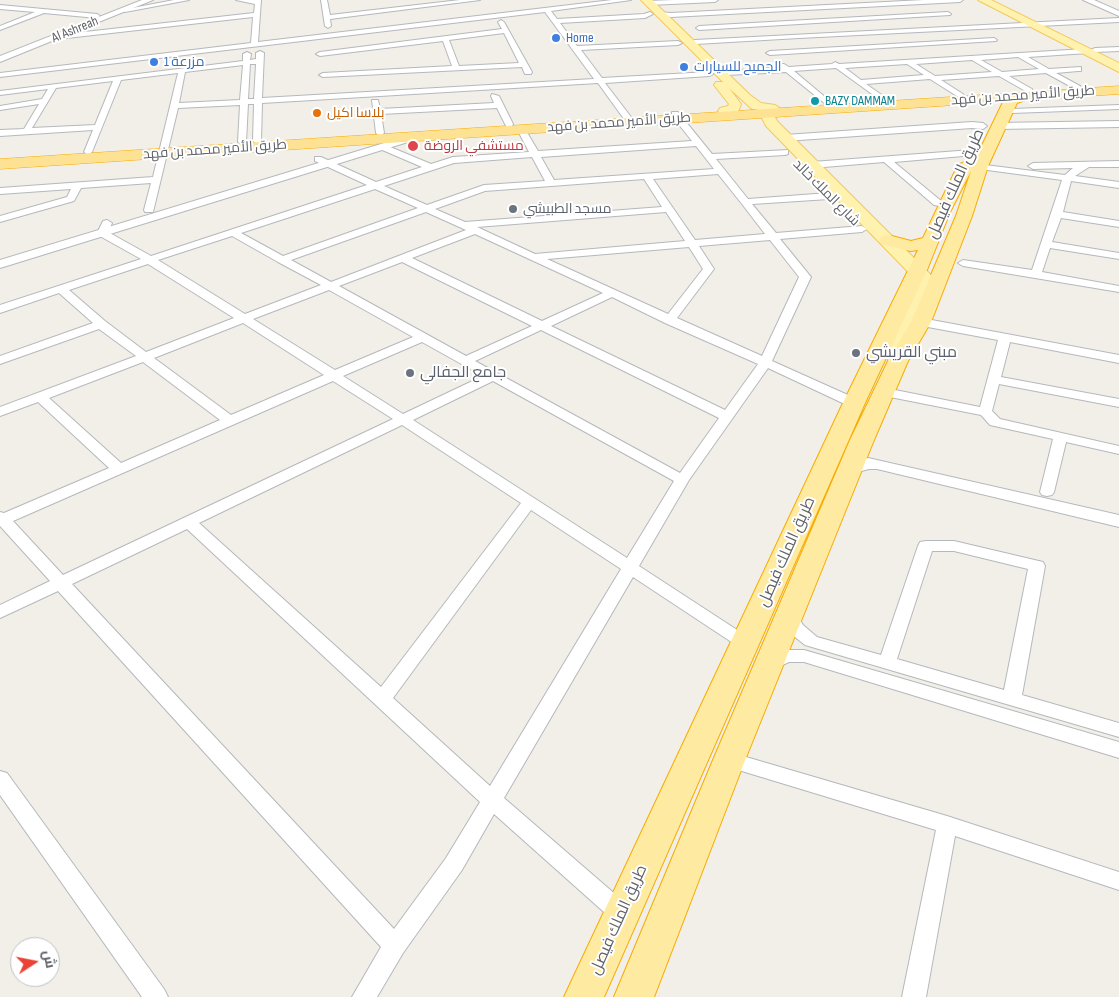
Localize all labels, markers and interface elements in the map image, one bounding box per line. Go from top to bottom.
street label: Al Ashreah [49,13,101,47]
place label: Home [566,30,594,46]
marker: Home [550,32,562,44]
place label: مزرعة 1 [164,54,204,70]
marker: مزرعة 1 [148,56,160,68]
place label: الجميح للسيارات [694,59,782,75]
marker: الجميح للسيارات [678,61,690,73]
street label: طريق الأمير محمد بن فهد [951,83,1095,109]
place label: BAZY DAMMAM [825,93,895,109]
marker: BAZY DAMMAM [809,95,821,107]
place label: بلاسا اكيل [327,105,384,121]
marker: بلاسا اكيل [311,107,323,119]
street label: طريق الأمير محمد بن فهد [547,110,691,136]
street label: طريق الملك فيصل [923,126,989,242]
street label: طريق الأمير محمد بن فهد [143,137,287,163]
place label: مستشفي الروضة [424,138,524,154]
marker: مستشفي الروضة [406,139,420,153]
street label: شارع الملك خالد [789,156,863,230]
place label: مسجد الطبيشي [523,201,612,217]
marker: مسجد الطبيشي [507,203,519,215]
place label: مبني القريشي [866,343,957,363]
marker: مبني القريشي [850,347,862,359]
place label: جامع الجفالي [420,363,506,383]
marker: جامع الجفالي [404,367,416,379]
street label: طريق الملك فيصل [754,494,820,610]
street label: طريق الملك فيصل [586,862,652,978]
north arrow [10,937,60,987]
text: ش [39,949,59,970]

